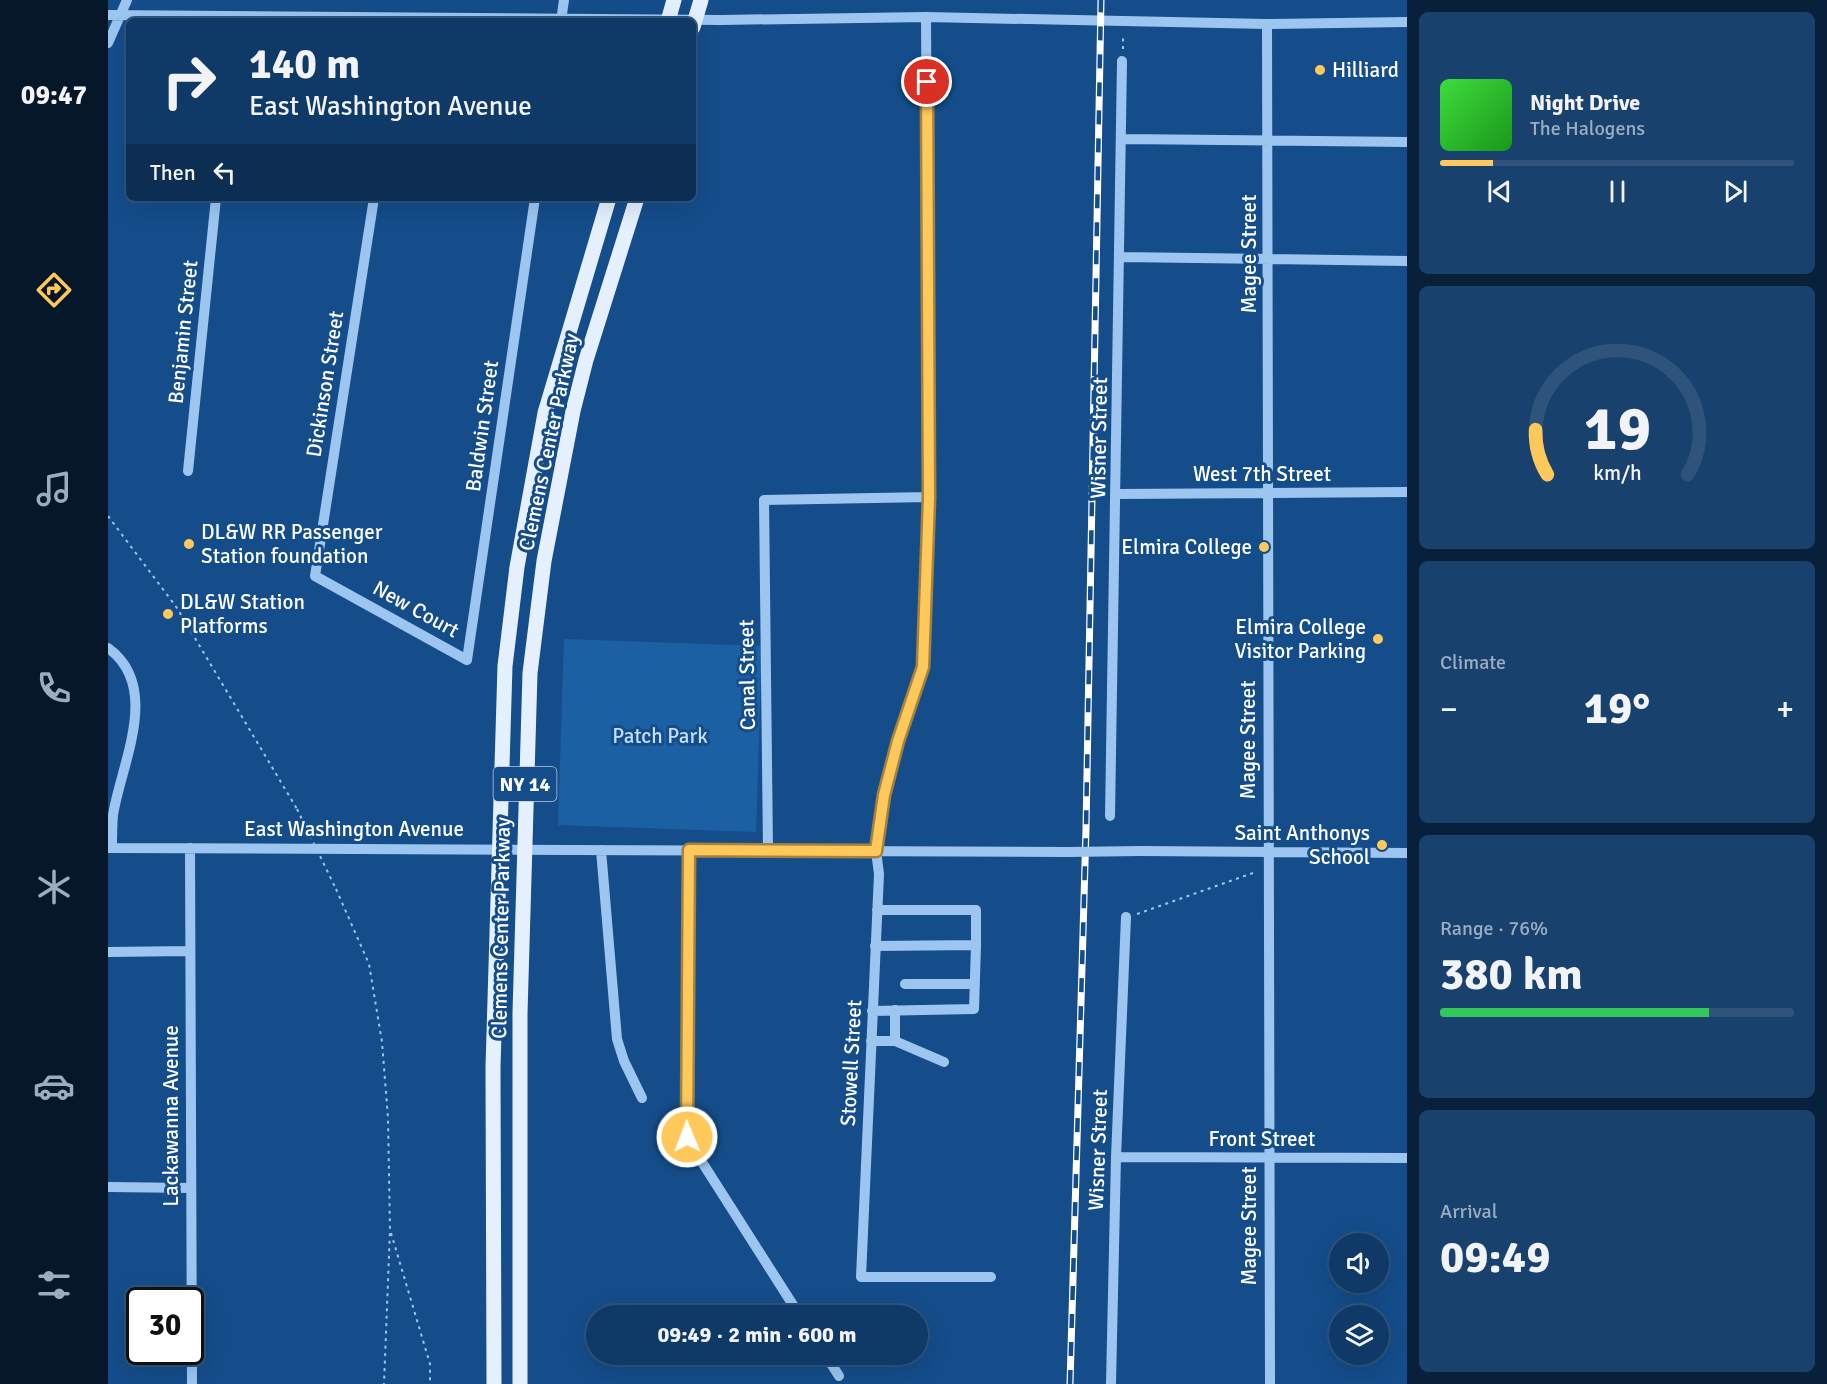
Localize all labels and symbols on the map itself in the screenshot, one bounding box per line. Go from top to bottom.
pin [901,56,952,107]
place label: Hilliard [1332,57,1399,83]
marker: Hilliard [1313,63,1327,77]
street label: Magee Street [1236,195,1262,313]
street label: Benjamin Street [163,259,203,405]
street label: Dickinson Street [301,309,349,459]
street label: Clemens Center Parkway [513,331,585,553]
street label: Baldwin Street [460,359,504,493]
street label: Wisner Street [1085,377,1113,499]
street label: West 7th Street [1193,461,1331,487]
place label: DL&W RR Passenger Station foundation [201,519,383,569]
place label: Elmira College [1121,534,1252,560]
marker: DL&W RR Passenger Station foundation [182,537,196,551]
marker: Elmira College [1257,540,1271,554]
street label: New Court [368,575,464,643]
place label: DL&W Station Platforms [180,589,305,639]
marker: DL&W Station Platforms [161,607,175,621]
place label: Elmira College Visitor Parking [1235,614,1366,664]
street label: Canal Street [733,619,761,731]
marker: Elmira College Visitor Parking [1371,632,1385,646]
street label: Magee Street [1235,681,1261,799]
park label: Patch Park [612,723,708,749]
road number: NY 14 [494,767,556,801]
street label: East Washington Avenue [244,816,464,842]
street label: Clemens Center Parkway [486,817,516,1039]
place label: Saint Anthonys School [1234,820,1370,870]
marker: Saint Anthonys School [1375,838,1389,852]
street label: Stowell Street [835,999,867,1127]
street label: Lackawanna Avenue [158,1025,184,1207]
street label: Wisner Street [1083,1089,1113,1211]
position arrow [655,1105,719,1169]
street label: Front Street [1209,1126,1315,1152]
street label: Magee Street [1236,1167,1262,1285]
speed limit sign: 30 [126,1287,204,1365]

